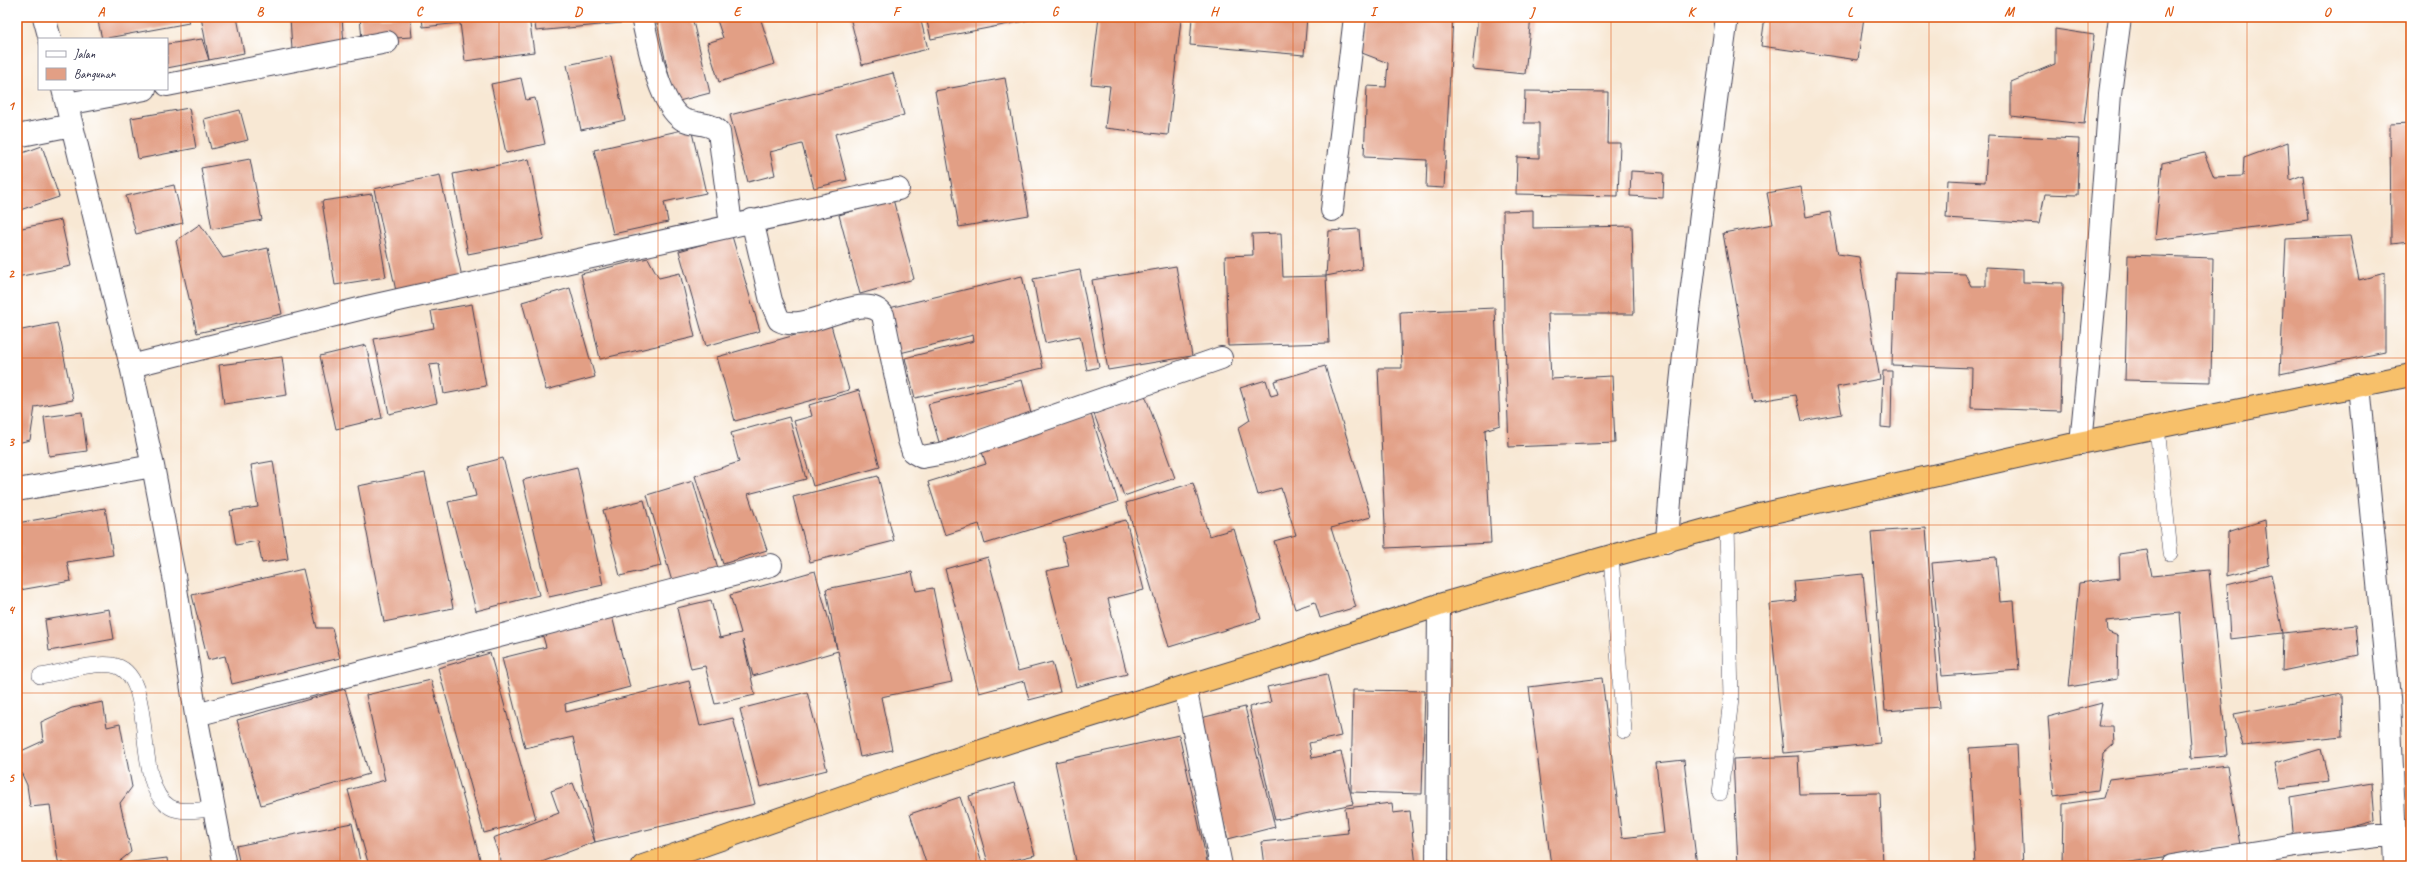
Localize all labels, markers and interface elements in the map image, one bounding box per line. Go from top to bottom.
text: A [98,4,106,20]
text: B [257,4,265,20]
text: C [416,4,424,20]
text: D [574,4,583,20]
text: E [734,4,743,20]
text: F [893,4,902,20]
text: G [1052,4,1060,20]
text: H [1210,4,1220,20]
text: I [1370,4,1379,20]
text: J [1529,4,1536,20]
text: K [1688,4,1698,20]
text: L [1847,4,1854,20]
text: M [2004,4,2015,20]
text: N [2164,4,2175,20]
text: O [2324,4,2333,20]
legend [38,38,168,90]
text: Jalan [73,46,96,62]
text: Bangunan [74,66,116,82]
text: 1 [8,98,16,114]
text: 2 [8,266,15,282]
text: 3 [8,434,15,450]
text: 4 [8,602,16,618]
text: 5 [8,770,15,786]

